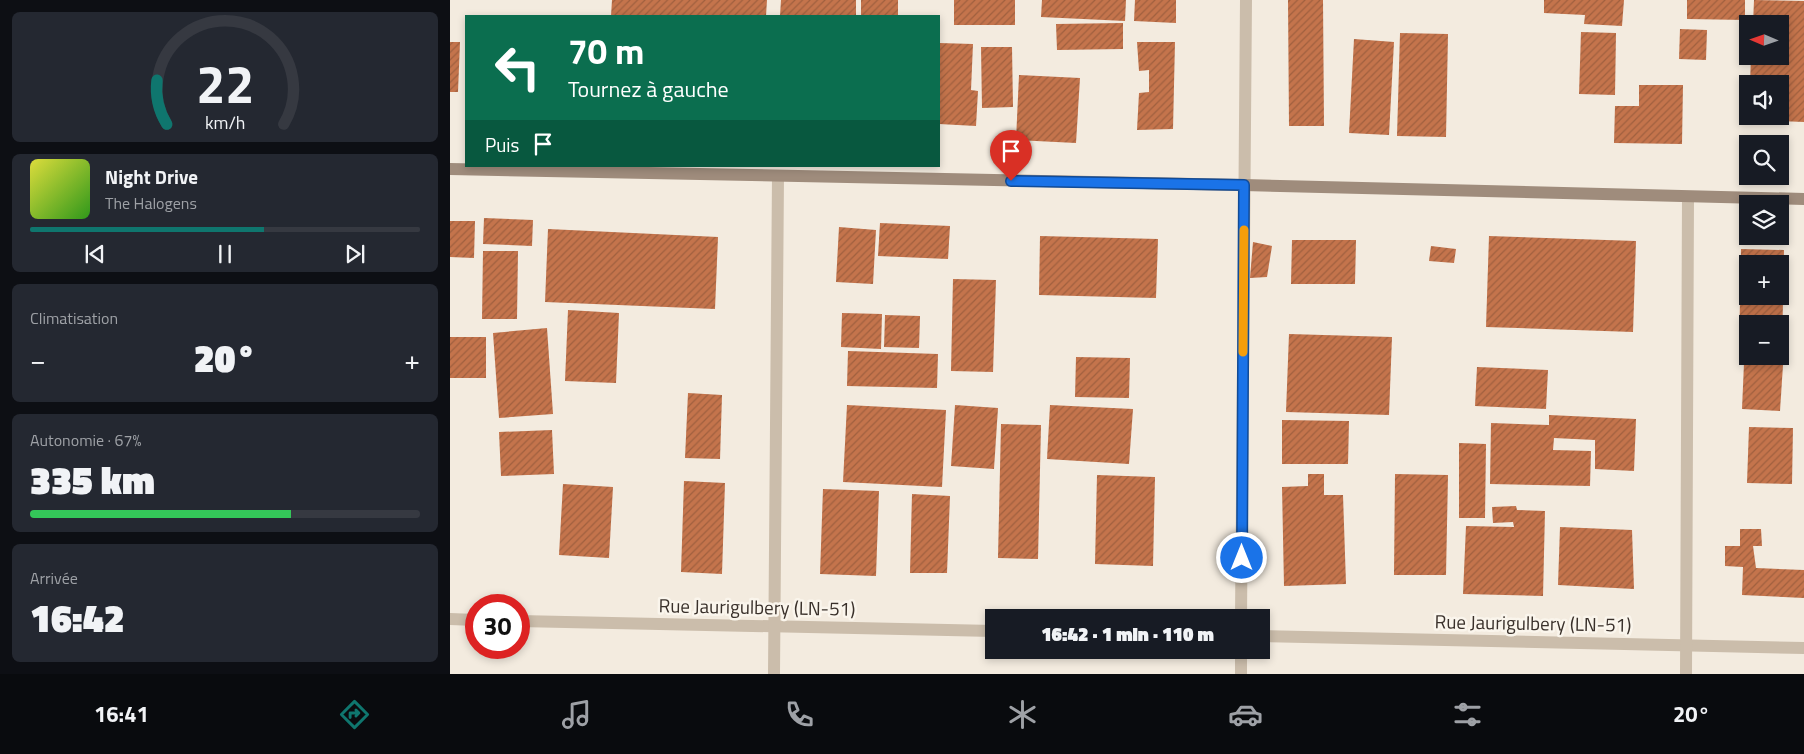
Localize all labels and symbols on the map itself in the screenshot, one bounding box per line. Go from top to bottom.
north arrow [1739,15,1789,65]
pin [990,130,1032,181]
position arrow [1215,531,1267,583]
street label: Rue Jaurigulbery (LN-51) [658,590,856,623]
speed limit sign: 30 [465,594,530,659]
street label: Rue Jaurigulbery (LN-51) [1434,606,1632,639]

